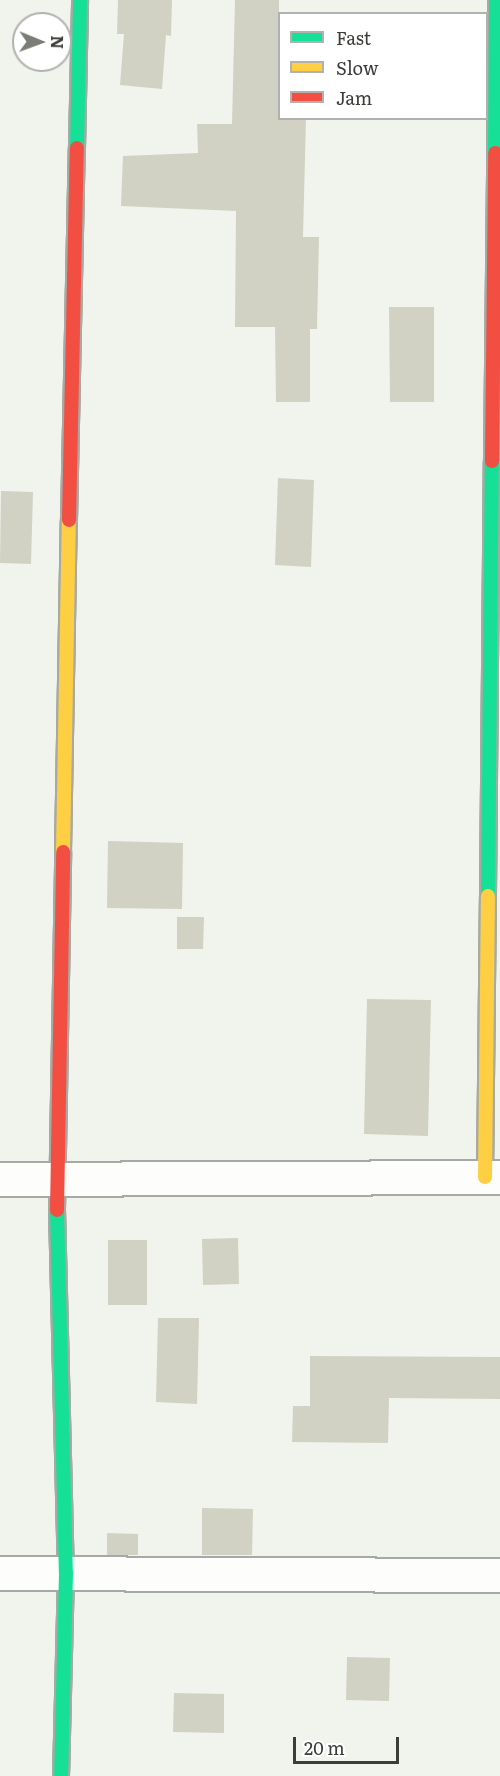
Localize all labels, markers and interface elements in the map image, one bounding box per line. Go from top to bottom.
north arrow [12,12,72,72]
legend [278,12,488,120]
text: Fast [336,24,371,51]
text: N [46,35,70,49]
text: Slow [336,54,378,81]
text: Jam [336,84,372,111]
scale bar [296,1725,402,1763]
text: 20 m [304,1734,345,1761]

